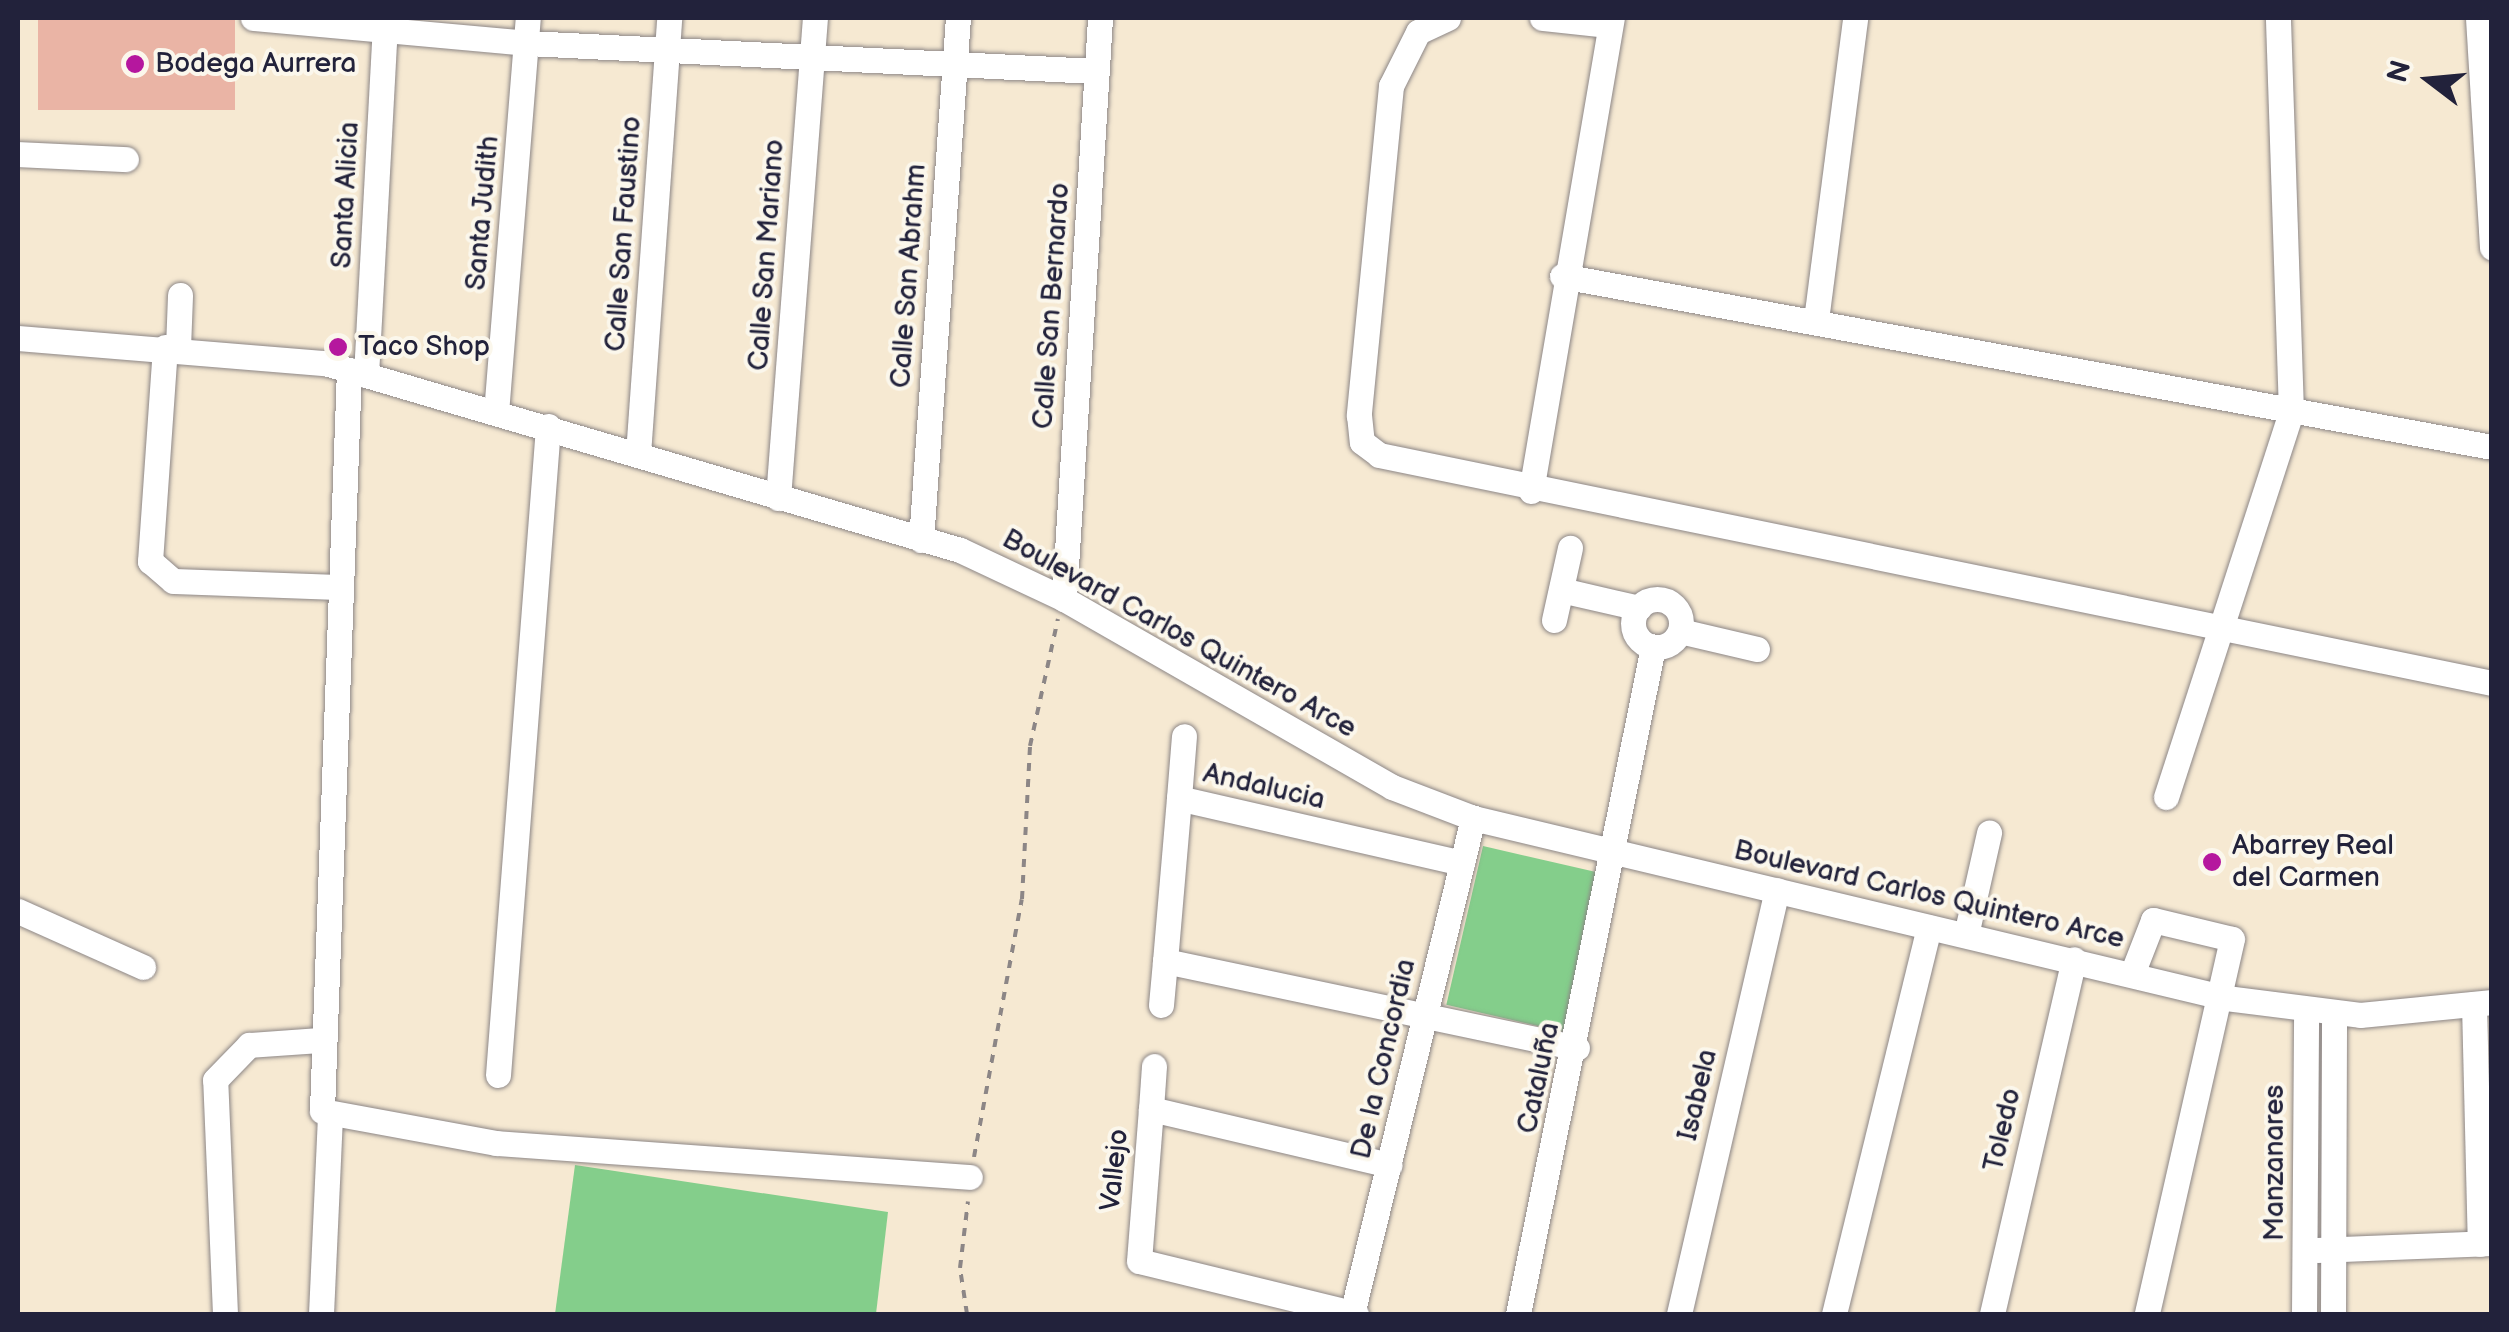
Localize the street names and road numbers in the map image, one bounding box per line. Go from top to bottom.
street label: Calle San Faustino [599,115,649,353]
street label: Santa Alicia [325,121,367,269]
street label: Santa Judith [459,134,507,292]
street label: Calle San Mariano [742,138,792,372]
street label: Calle San Abrahm [884,162,934,390]
street label: Calle San Bernardo [1027,181,1077,431]
street label: Boulevard Carlos Quintero Arce [996,522,1362,746]
street label: Andalucia [1200,757,1328,817]
street label: Boulevard Carlos Quintero Arce [1731,834,2127,956]
street label: De la Concordia [1345,956,1423,1162]
street label: Cataluña [1511,1019,1567,1137]
street label: Isabela [1671,1046,1725,1144]
street label: Toledo [1977,1085,2029,1175]
street label: Manzanares [2258,1085,2292,1241]
street label: Vallejo [1094,1127,1136,1213]

